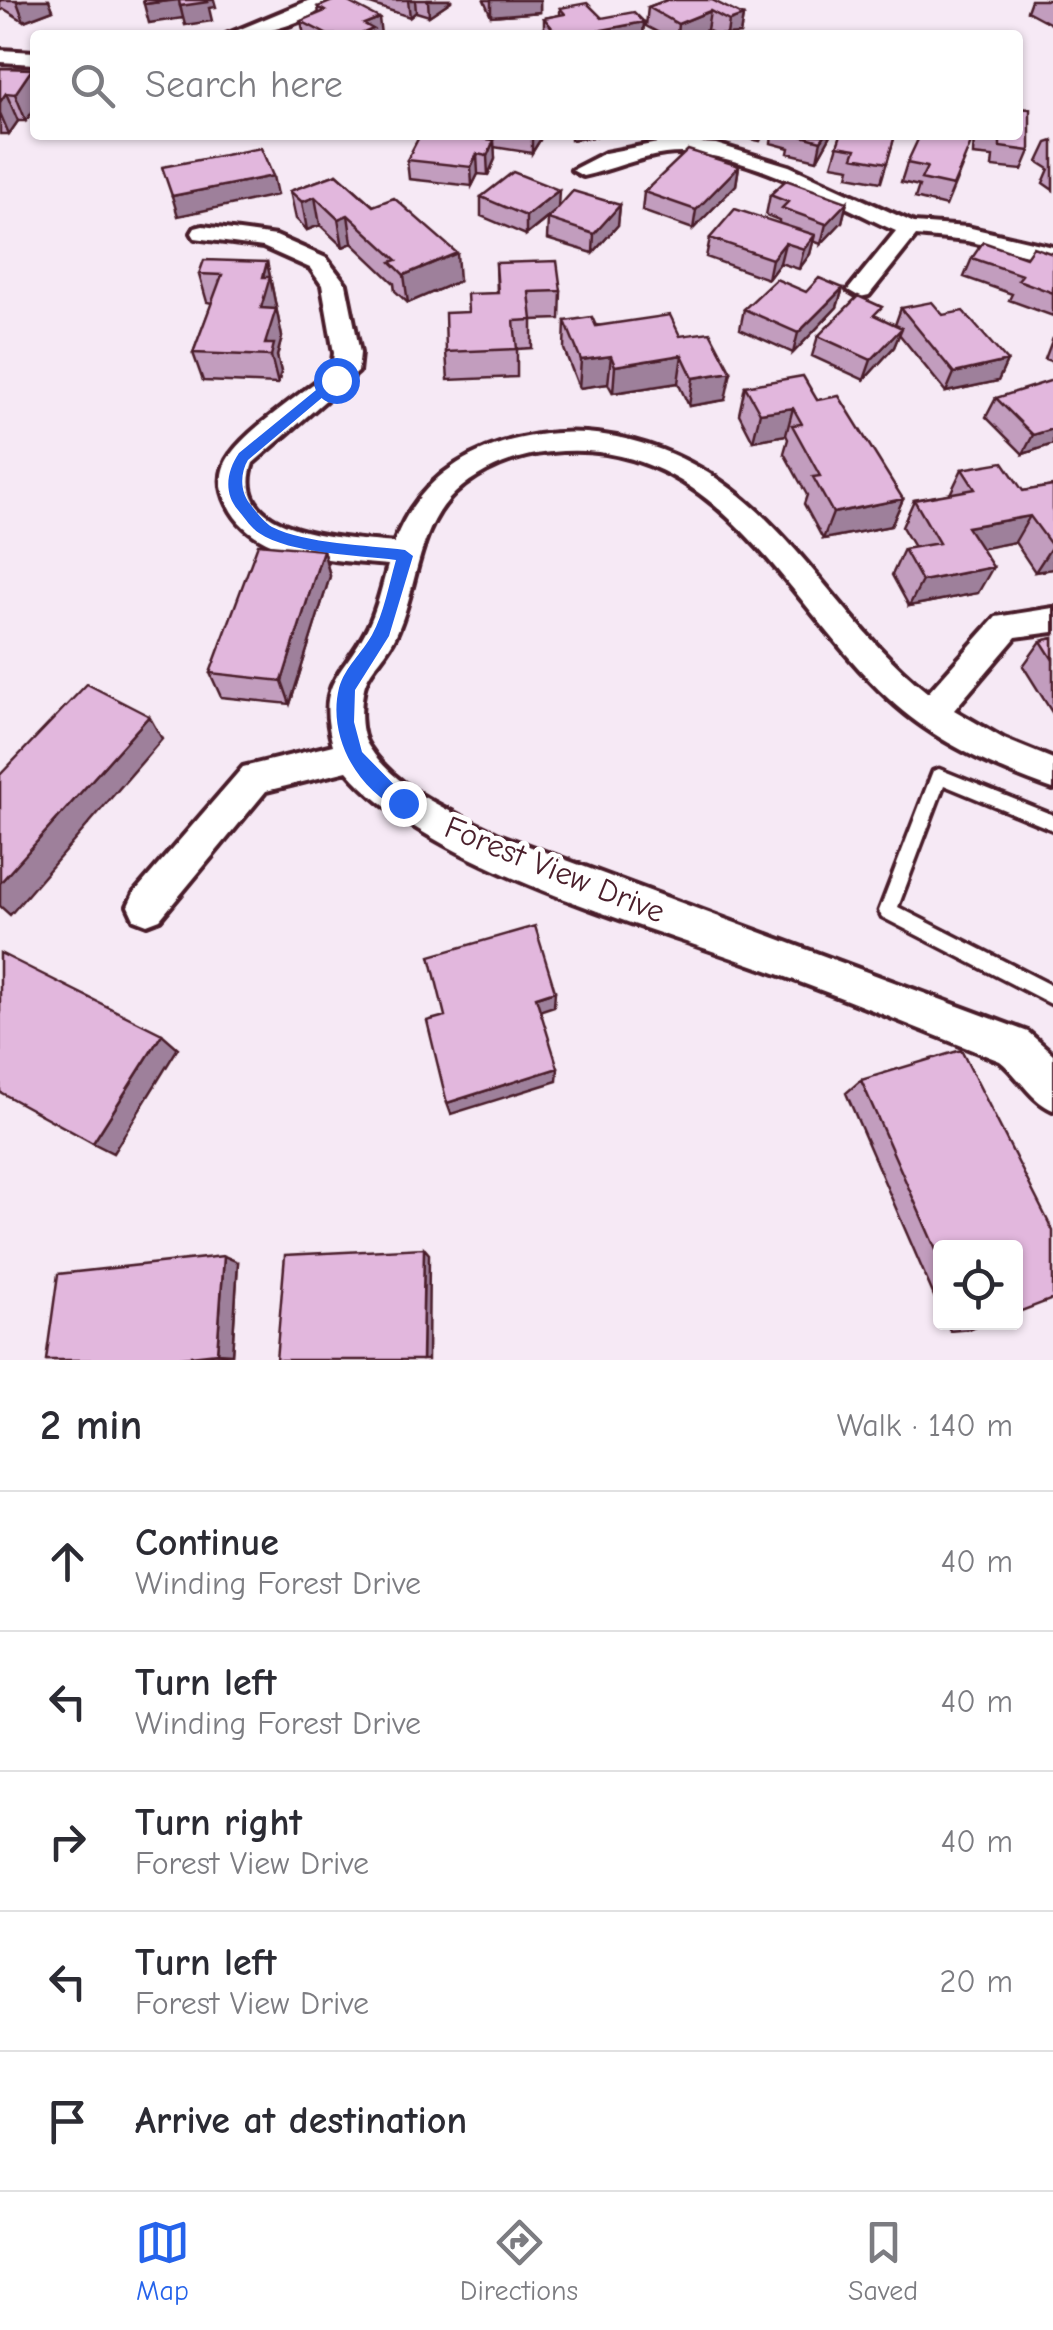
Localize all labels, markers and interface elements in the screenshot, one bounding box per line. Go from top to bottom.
search box [30,30,1023,140]
icon: search [65,58,120,113]
text: Search here [145,63,343,107]
route start [314,358,360,404]
route end [381,781,427,827]
street label: Forest View Drive [439,808,670,930]
map controls [933,1240,1023,1330]
button: locate [933,1240,1023,1330]
text: 2 min [40,1401,142,1450]
text: Walk · 140 m [837,1407,1013,1444]
text: Continue [135,1521,279,1565]
icon: ahead [40,1534,95,1589]
text: 40 m [941,1543,1013,1580]
text: Winding Forest Drive [135,1565,421,1602]
text: Turn left [135,1661,276,1705]
icon: left [40,1674,95,1729]
text: 40 m [941,1683,1013,1720]
text: Winding Forest Drive [135,1705,421,1742]
text: Turn right [135,1801,302,1845]
icon: right [40,1814,95,1869]
text: 40 m [941,1823,1013,1860]
text: Forest View Drive [135,1845,369,1882]
text: Turn left [135,1941,276,1985]
icon: left [40,1954,95,2009]
text: 20 m [940,1963,1013,2000]
text: Forest View Drive [135,1985,369,2022]
icon: arrive [40,2094,95,2149]
text: Arrive at destination [135,2099,467,2143]
tab: Map [135,2215,190,2307]
tab: Directions [460,2215,578,2307]
tab: Saved [848,2215,918,2307]

